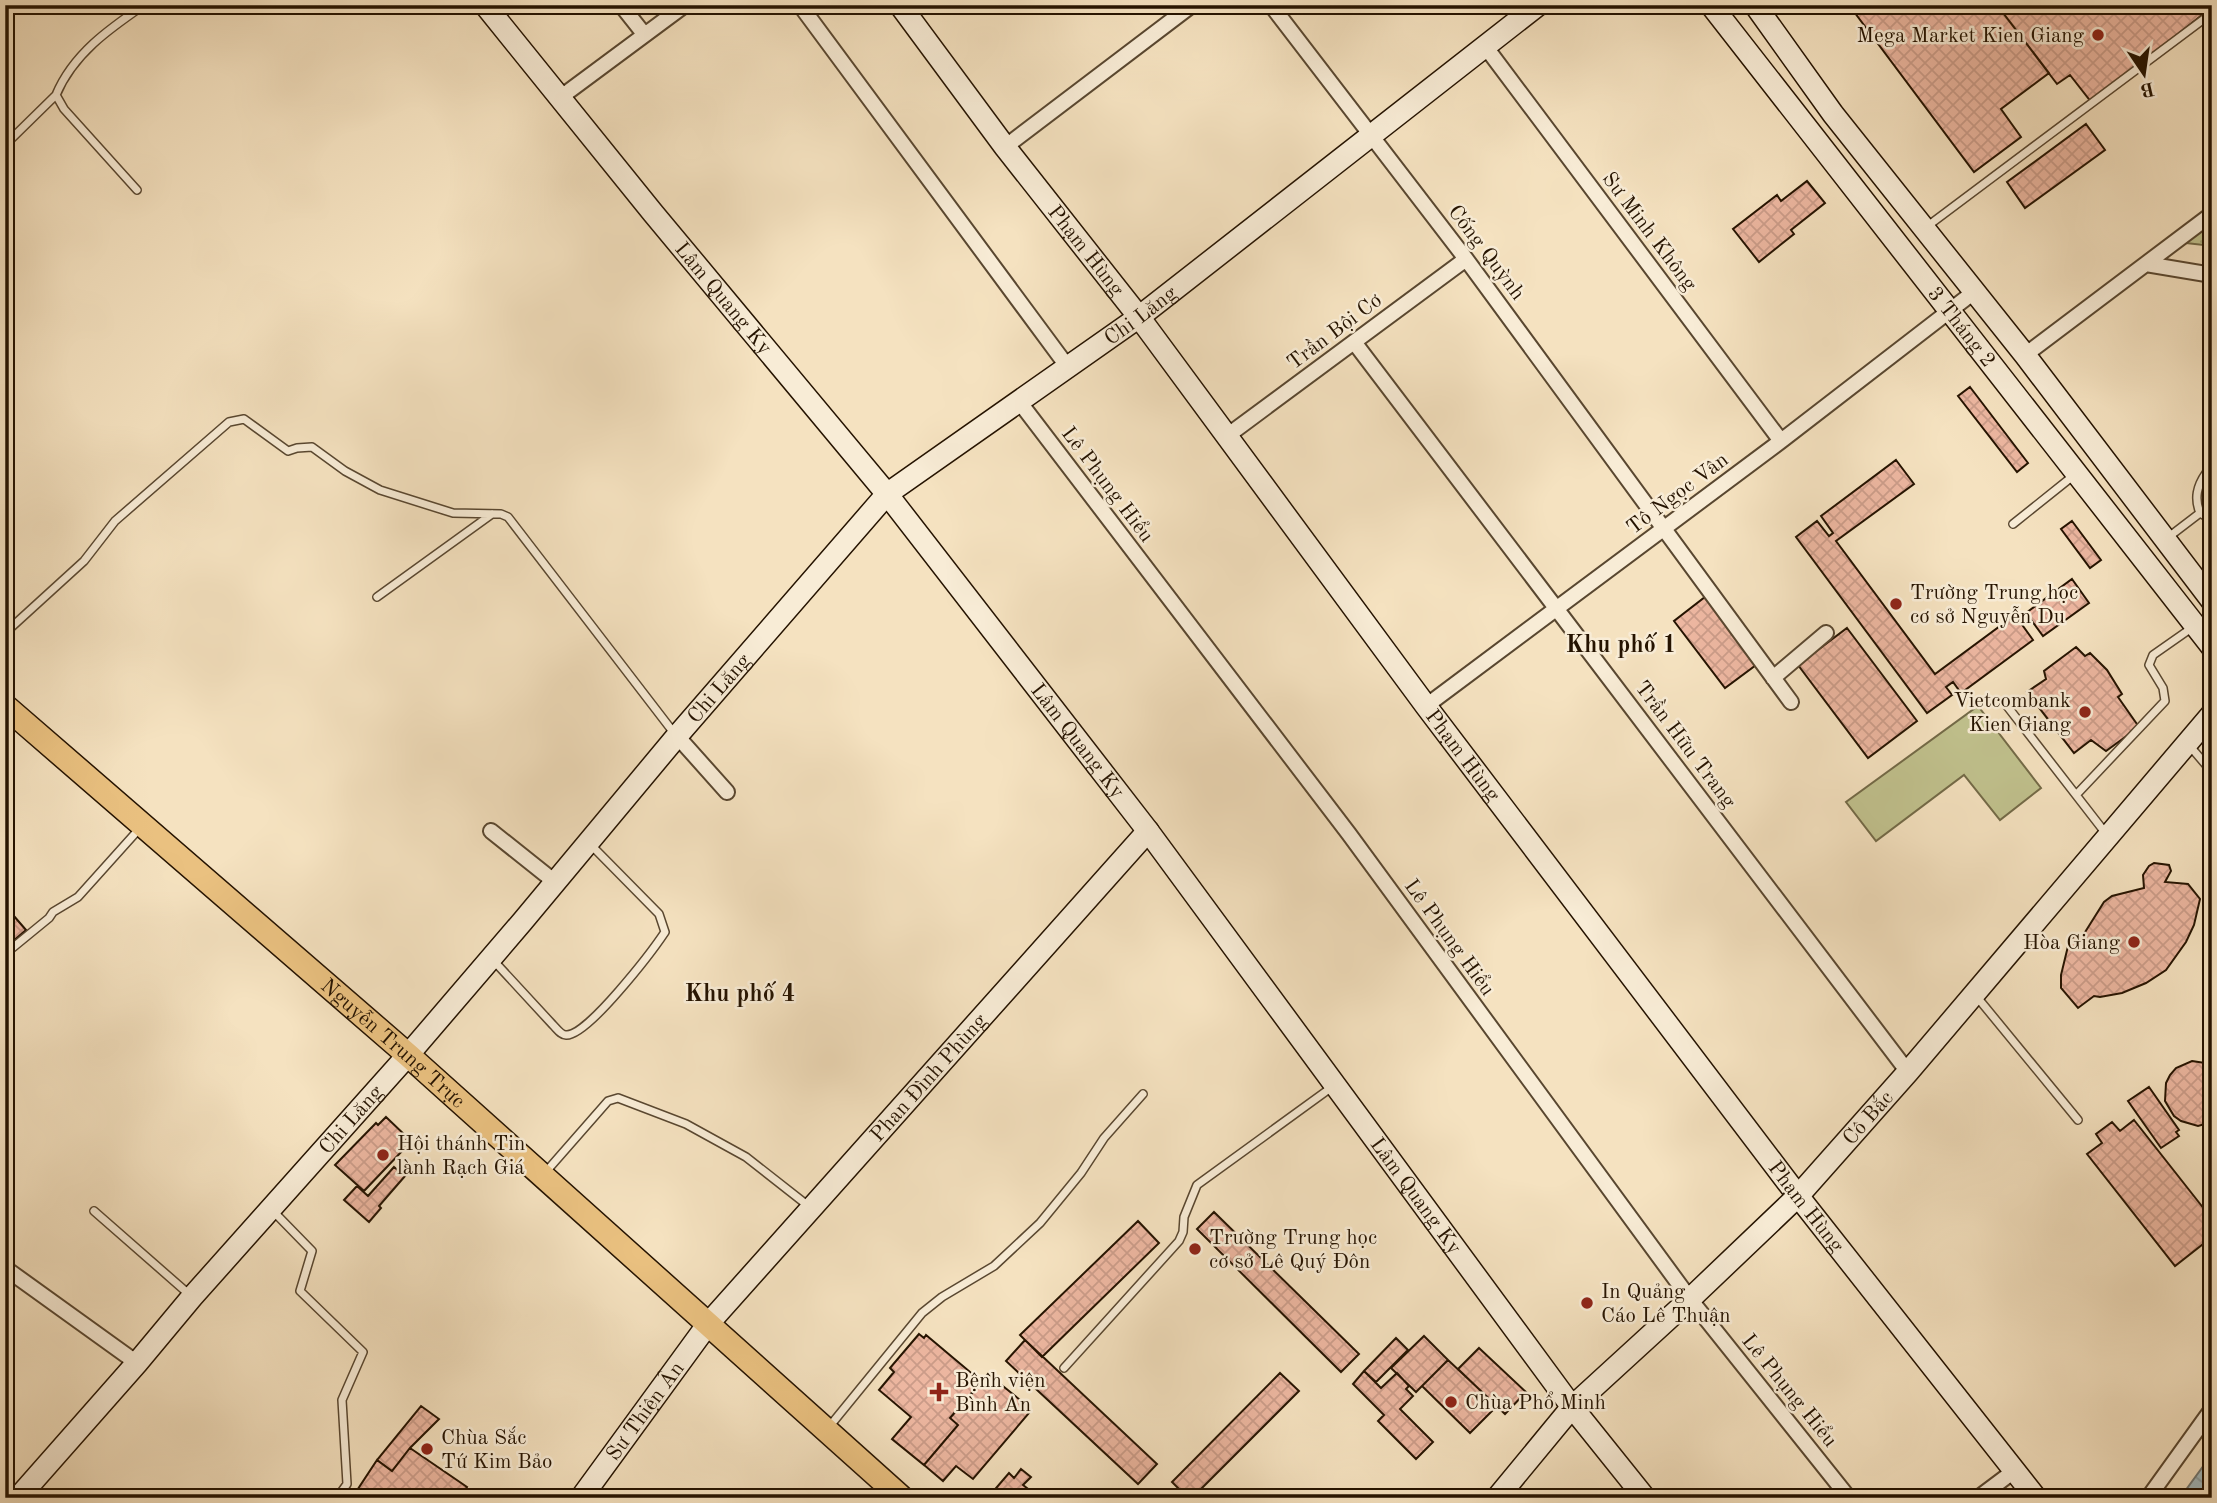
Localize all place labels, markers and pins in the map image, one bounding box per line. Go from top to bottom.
place label: Mega Market Kien Giang [1856,26,2085,47]
marker: Mega Market Kien Giang [2090,27,2106,43]
place label: Trường Trung học cơ sở Nguyễn Du [1910,583,2078,628]
marker: Trường Trung học cơ sở Nguyễn Du [1888,596,1904,612]
place label: Vietcombank Kien Giang [1953,691,2072,736]
marker: Vietcombank Kien Giang [2077,704,2093,720]
place label: Hòa Giang [2023,933,2121,954]
marker: Hòa Giang [2126,934,2142,950]
place label: Hội thánh Tin lành Rạch Giá [397,1134,525,1179]
marker: Hội thánh Tin lành Rạch Giá [375,1147,391,1163]
place label: Trường Trung học cơ sở Lê Quý Đôn [1209,1228,1377,1273]
marker: Trường Trung học cơ sở Lê Quý Đôn [1187,1241,1203,1257]
place label: In Quảng Cáo Lê Thuận [1601,1282,1731,1327]
marker: In Quảng Cáo Lê Thuận [1579,1295,1595,1311]
place label: Bệnh viện Bình An [955,1371,1046,1416]
marker: Bệnh viện Bình An [929,1382,949,1402]
place label: Chùa Phổ Minh [1465,1391,1606,1414]
marker: Chùa Phổ Minh [1443,1394,1459,1410]
place label: Chùa Sắc Tứ Kim Bảo [441,1426,552,1473]
marker: Chùa Sắc Tứ Kim Bảo [419,1441,435,1457]

